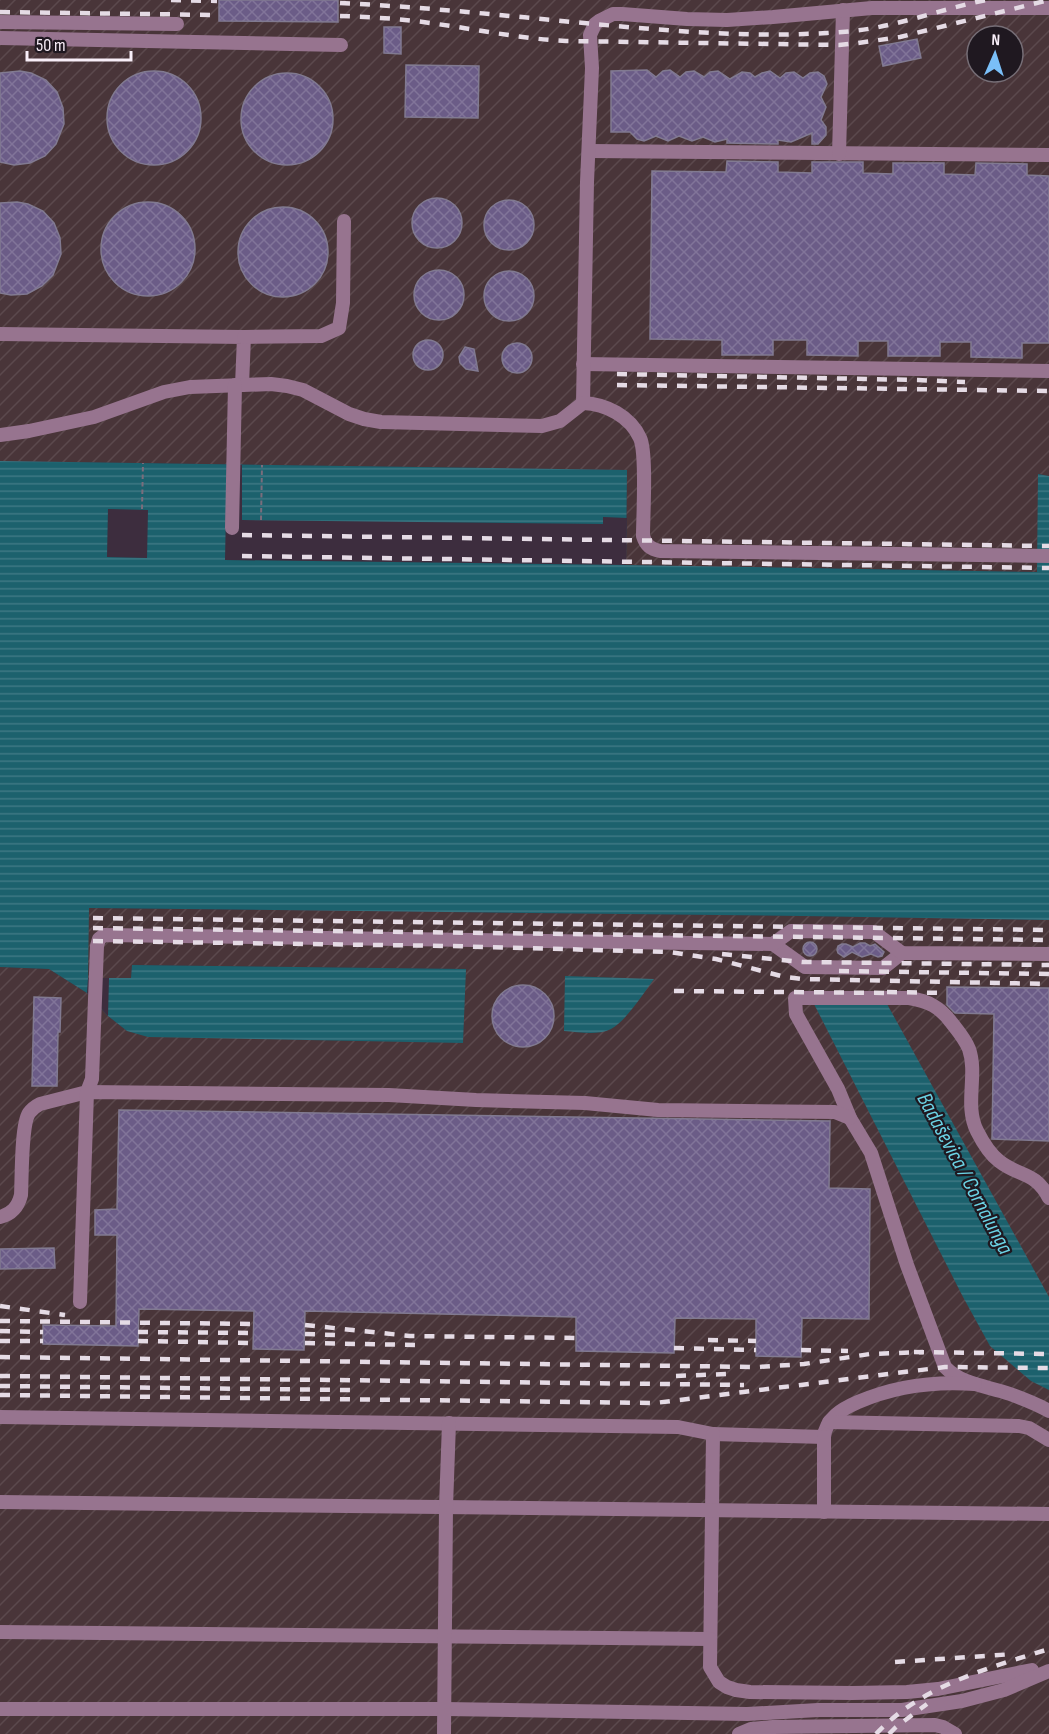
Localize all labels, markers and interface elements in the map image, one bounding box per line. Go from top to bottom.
scale bar [27,24,130,62]
north arrow [965,24,1025,84]
text: N [991,31,1000,50]
text: 50 m [36,35,66,56]
water label: Badaševica / Cornalunga [911,1088,1019,1259]

